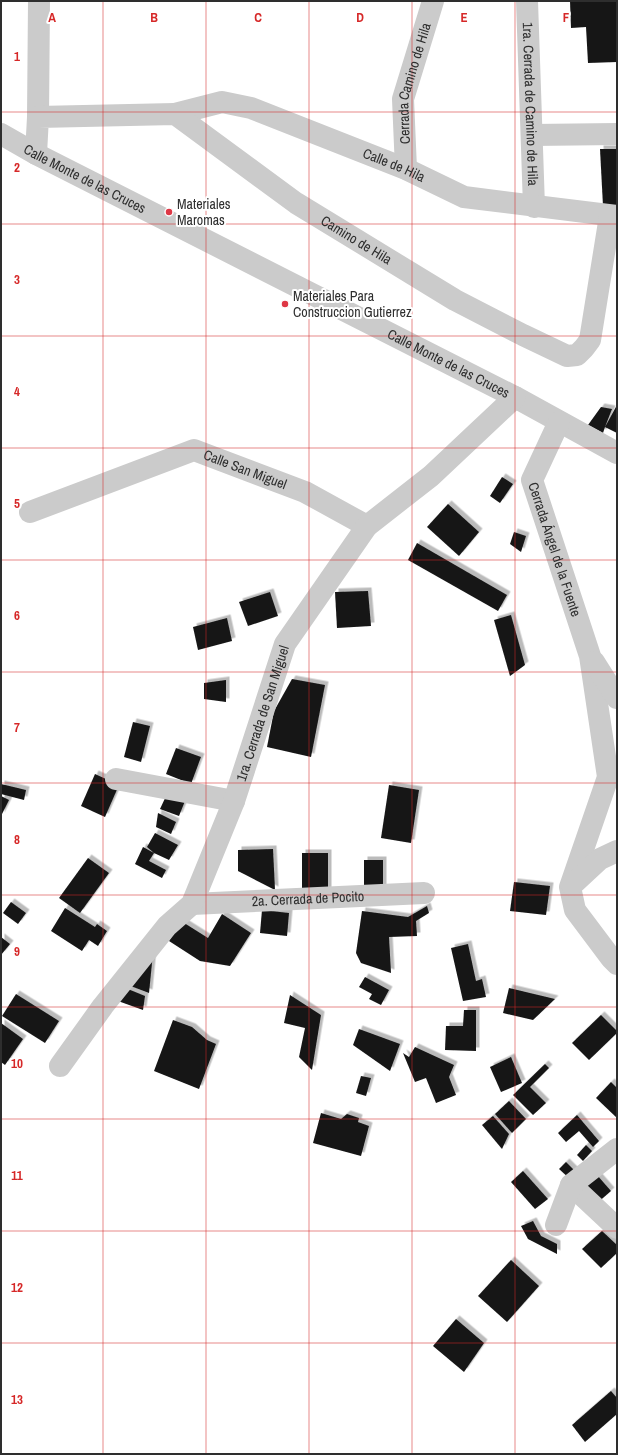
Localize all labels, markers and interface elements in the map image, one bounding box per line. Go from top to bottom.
text: A [48,9,56,26]
text: B [150,9,158,26]
text: C [254,9,262,26]
text: D [356,9,364,26]
text: E [460,9,468,26]
text: F [563,9,570,26]
street label: Cerrada Camino de Hila [394,20,435,145]
street label: 1ra. Cerrada de Camino de Hila [519,22,542,187]
text: 1 [14,48,20,65]
street label: Calle Monte de las Cruces [20,140,149,217]
street label: Calle de Hila [360,144,429,186]
text: 2 [14,159,20,176]
place label: Materiales Maromas [177,195,231,229]
marker: Materiales Maromas [164,207,174,217]
street label: Camino de Hila [318,211,396,269]
text: 3 [14,271,20,288]
place label: Materiales Para Construccion Gutierrez [293,287,412,321]
marker: Materiales Para Construccion Gutierrez [280,299,290,309]
street label: Calle Monte de las Cruces [384,325,513,402]
text: 4 [14,383,20,400]
street label: Calle San Miguel [201,445,289,493]
street label: Cerrada Ángel de la Fuente [524,480,585,619]
text: 5 [14,495,20,512]
text: 6 [14,607,20,624]
street label: 1ra. Cerrada de San Miguel [232,643,293,784]
text: 7 [14,719,20,736]
text: 8 [14,831,20,848]
street label: 2a. Cerrada de Pocito [251,887,364,910]
text: 9 [14,943,20,960]
text: 10 [11,1055,23,1072]
text: 11 [11,1167,23,1184]
text: 12 [11,1279,23,1296]
text: 13 [11,1391,23,1408]

